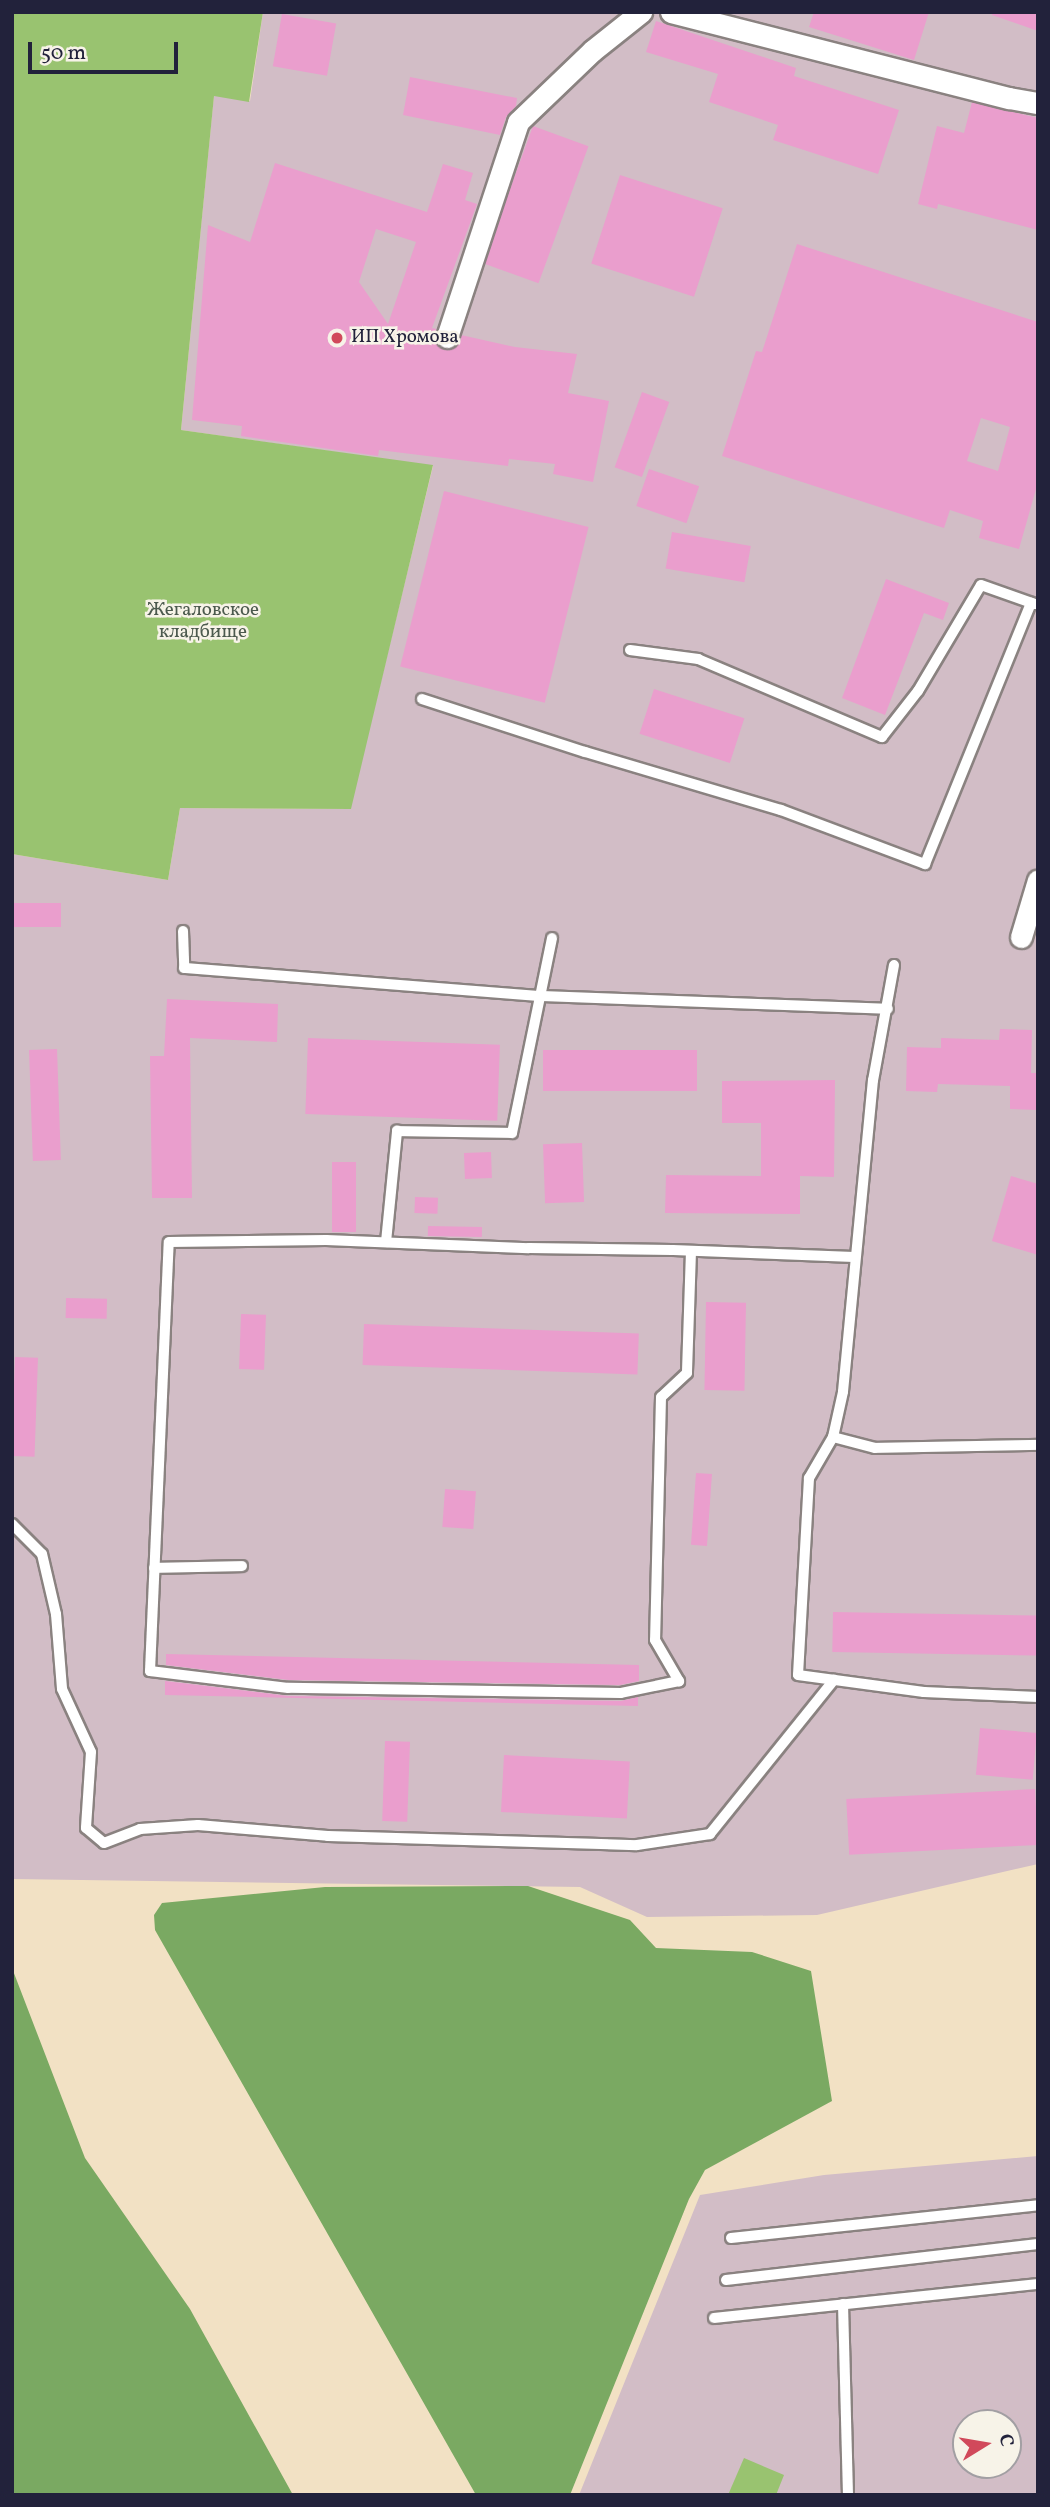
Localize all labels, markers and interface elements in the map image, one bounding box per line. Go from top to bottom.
scale bar [32,28,182,72]
text: 50 m [41,39,86,68]
place label: ИП Хромова [351,327,459,349]
marker: ИП Хромова [329,330,345,346]
park label: Жегаловское кладбище [147,600,259,644]
north arrow [952,2409,1022,2479]
text: С [992,2432,1020,2449]

